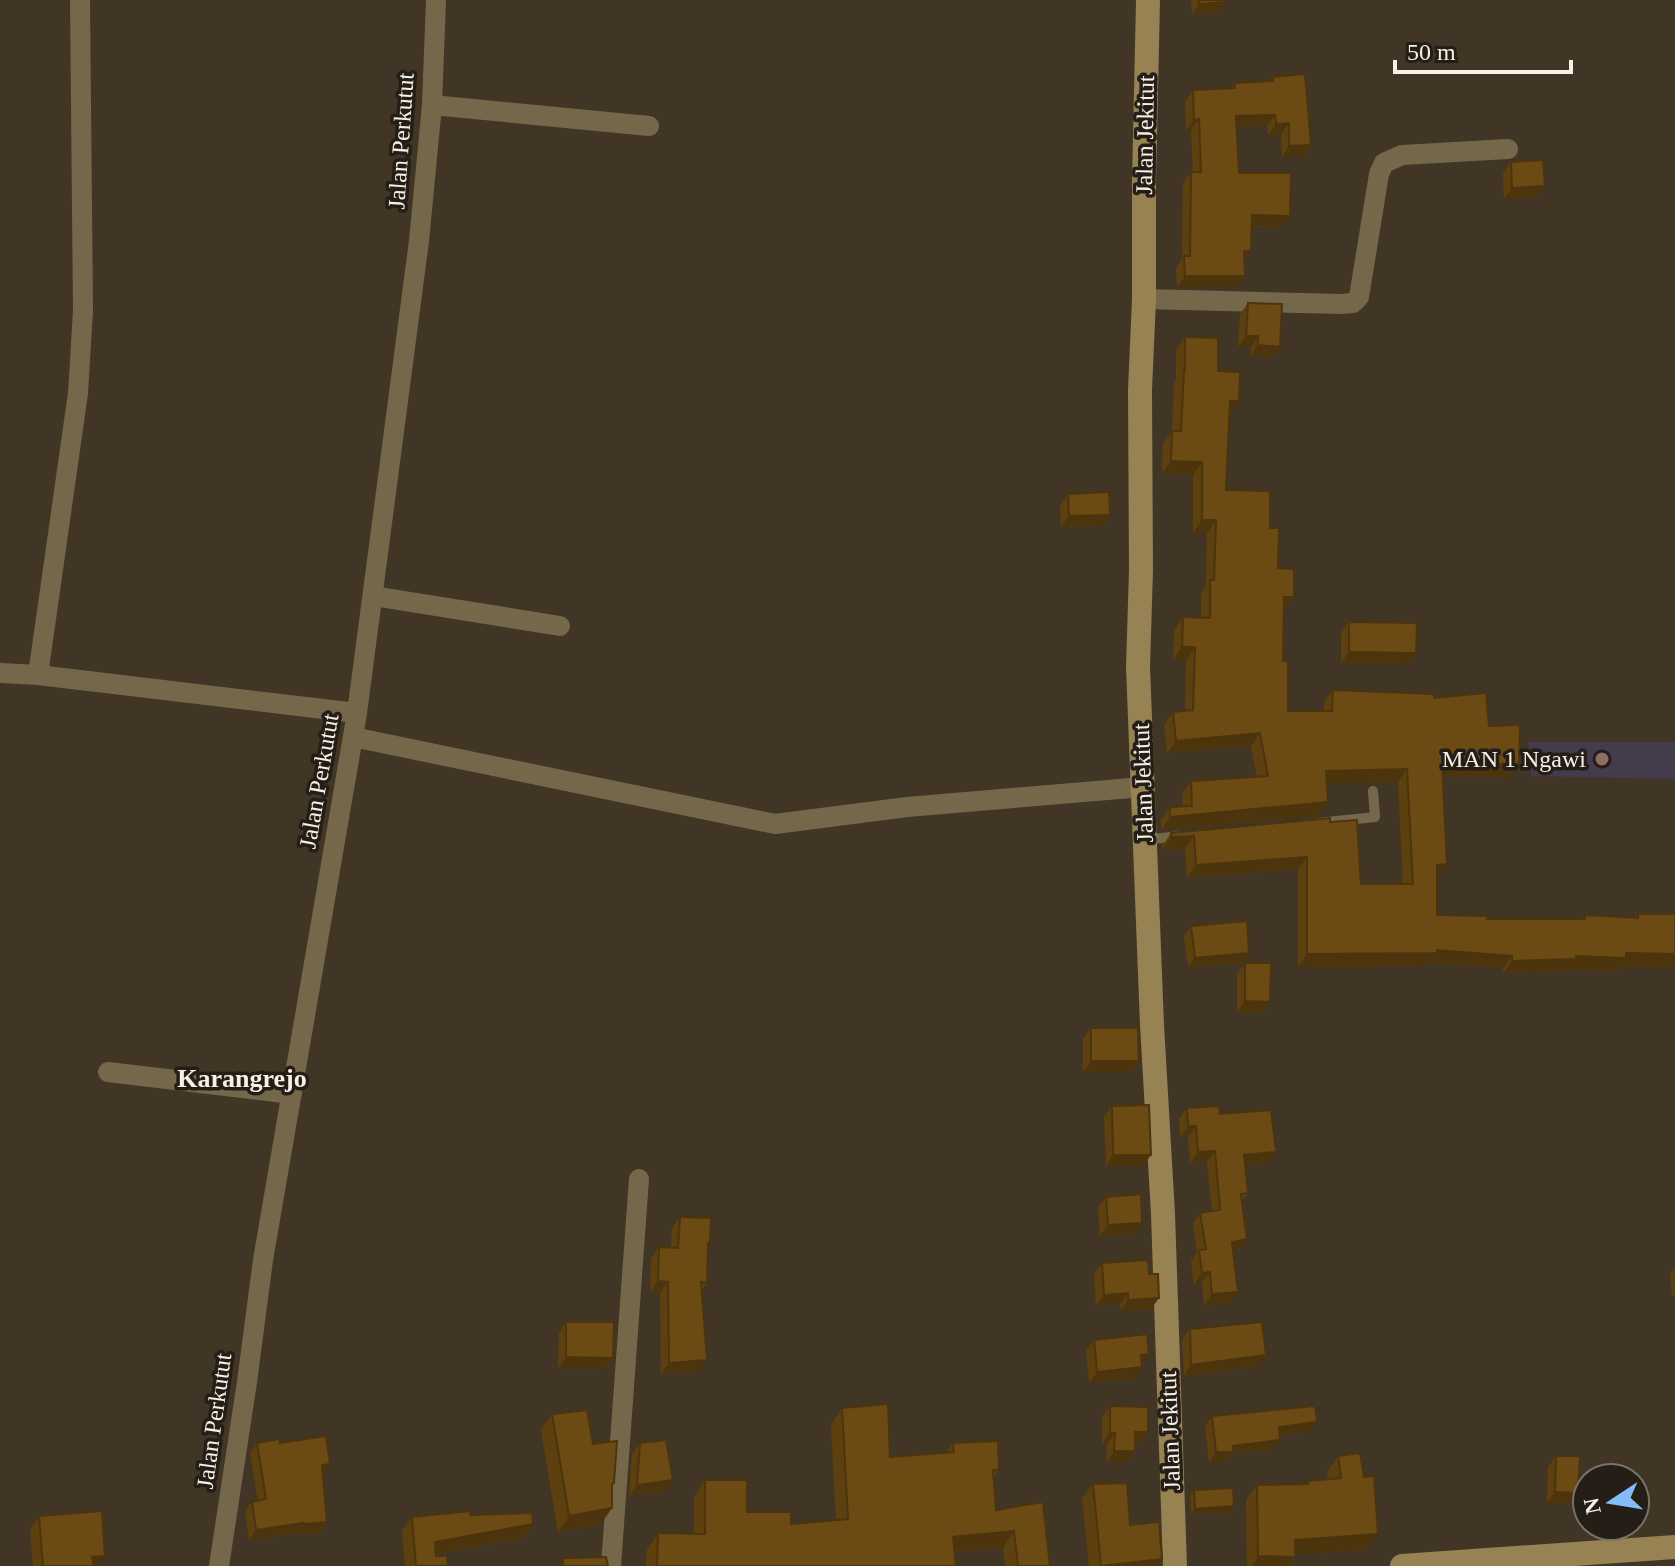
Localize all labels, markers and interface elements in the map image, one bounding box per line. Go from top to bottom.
scale bar [1395,24,1571,74]
text: 50 m [1407,39,1456,65]
street label: Jalan Perkutut [383,72,419,210]
street label: Jalan Jekitut [1131,75,1159,195]
street label: Jalan Perkutut [294,711,344,851]
street label: Jalan Jekitut [1128,723,1158,843]
place label: MAN 1 Ngawi [1442,746,1586,772]
marker: MAN 1 Ngawi [1593,750,1611,768]
district label: Karangrejo [177,1064,307,1093]
street label: Jalan Perkutut [192,1351,236,1490]
street label: Jalan Jekitut [1155,1371,1185,1491]
north arrow [1571,1462,1651,1542]
text: N [1578,1496,1606,1516]

